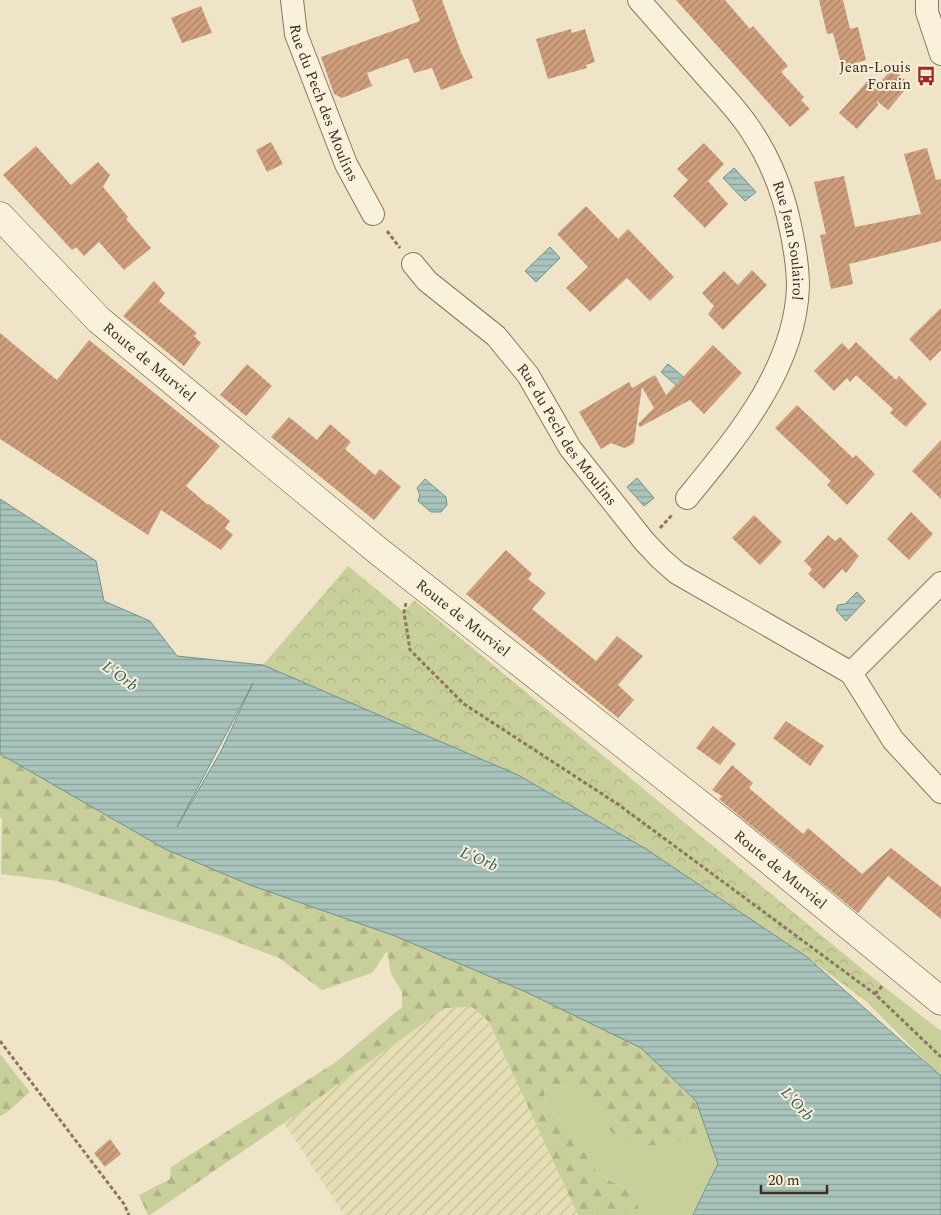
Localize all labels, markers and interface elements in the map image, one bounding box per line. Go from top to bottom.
street label: Rue du Pech des Moulins [283,23,365,185]
place label: Jean-Louis Forain [839,56,911,96]
bus stop icon: Jean-Louis Forain [915,65,937,87]
street label: Rue Jean Soulairol [766,177,810,302]
street label: Route de Murviel [98,316,201,407]
street label: Rue du Pech des Moulins [511,358,623,511]
street label: Route de Murviel [411,573,515,662]
water label: L'Orb [97,655,143,697]
street label: Route de Murviel [729,824,832,915]
water label: L'Orb [456,840,502,878]
water label: L'Orb [775,1081,819,1127]
scale bar [761,1162,827,1194]
text: 20 m [768,1169,800,1192]

